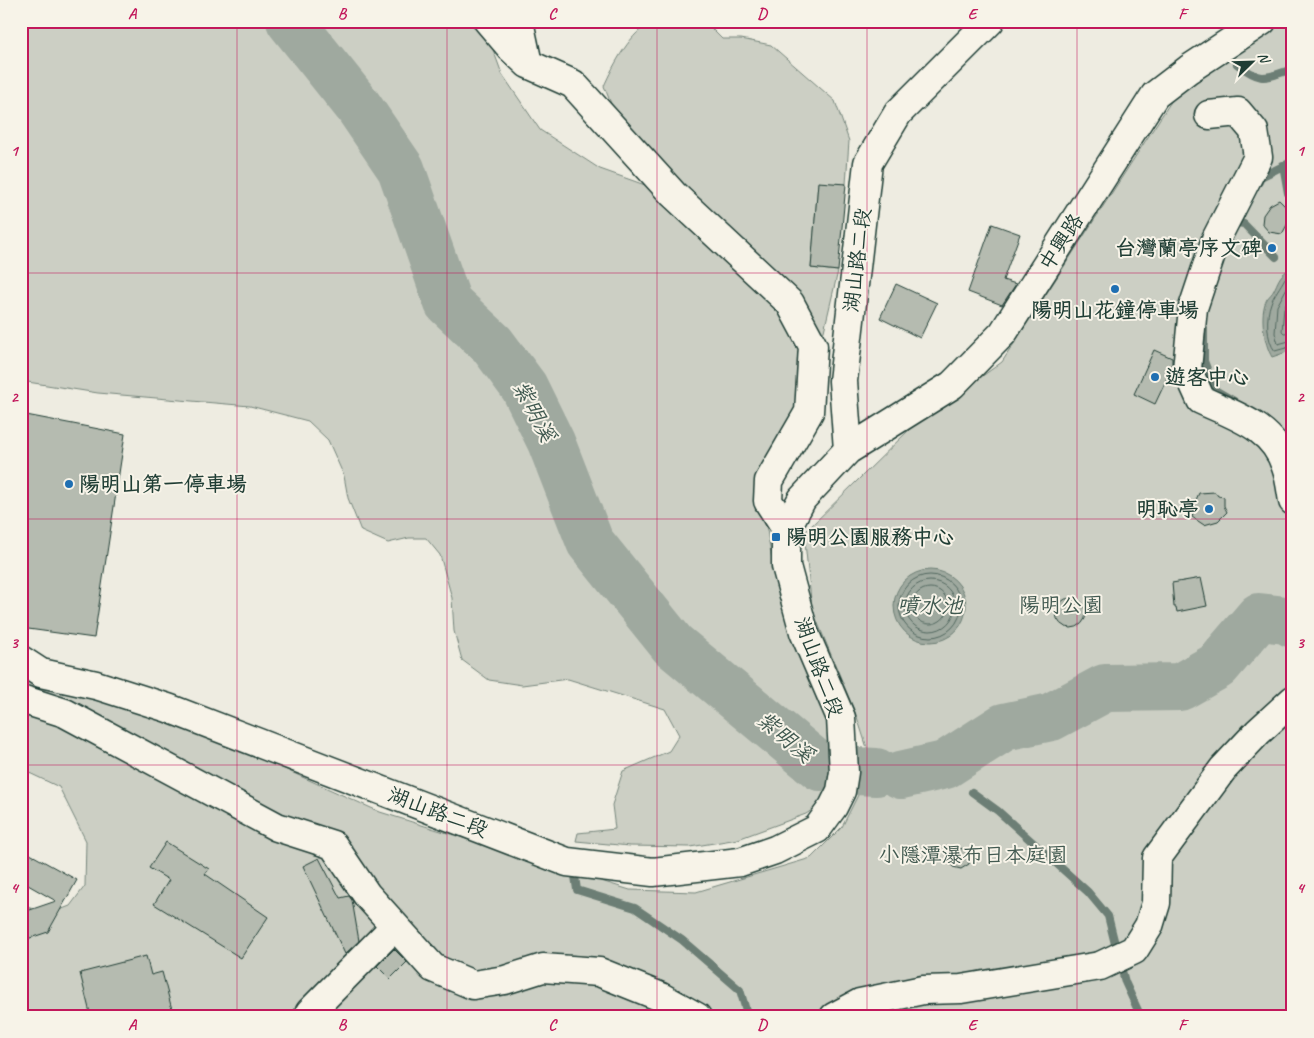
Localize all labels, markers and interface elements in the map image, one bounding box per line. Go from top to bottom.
text: A [128,4,138,24]
text: B [338,4,348,24]
text: C [548,4,558,24]
text: D [757,4,768,24]
text: E [968,4,979,24]
text: F [1178,4,1189,24]
north arrow [1226,38,1276,88]
text: N [1254,50,1274,67]
text: 1 [10,141,19,161]
text: 1 [1296,141,1305,161]
street label: 湖山路二段 [838,206,876,314]
street label: 中興路 [1033,209,1089,275]
place label: 台灣蘭亭序文碑 [1115,235,1262,261]
marker: 台灣蘭亭序文碑 [1266,242,1278,254]
marker: 陽明山花鐘停車場 [1109,283,1121,295]
place label: 陽明山花鐘停車場 [1031,297,1199,323]
place label: 遊客中心 [1165,364,1249,390]
marker: 遊客中心 [1149,371,1161,383]
water label: 紫明溪 [506,375,562,448]
text: 2 [10,387,19,407]
text: 2 [1296,387,1305,407]
place label: 陽明山第一停車場 [79,471,247,497]
marker: 陽明山第一停車場 [63,478,75,490]
place label: 明恥亭 [1136,496,1199,522]
marker: 明恥亭 [1203,503,1215,515]
place label: 陽明公園服務中心 [786,524,954,550]
marker: 陽明公園服務中心 [770,531,782,543]
water label: 噴水池 [897,592,964,620]
park label: 陽明公園 [1019,592,1103,618]
street label: 湖山路二段 [789,613,849,721]
text: 3 [10,633,19,653]
text: 3 [1296,633,1305,653]
water label: 紫明溪 [751,705,820,770]
street label: 湖山路二段 [384,781,492,843]
park label: 小隱潭瀑布日本庭園 [879,842,1068,868]
text: 4 [10,878,19,898]
text: 4 [1296,878,1305,898]
text: A [128,1015,138,1035]
text: B [338,1015,348,1035]
text: C [548,1015,558,1035]
text: D [757,1015,768,1035]
text: E [968,1015,979,1035]
text: F [1178,1015,1189,1035]

